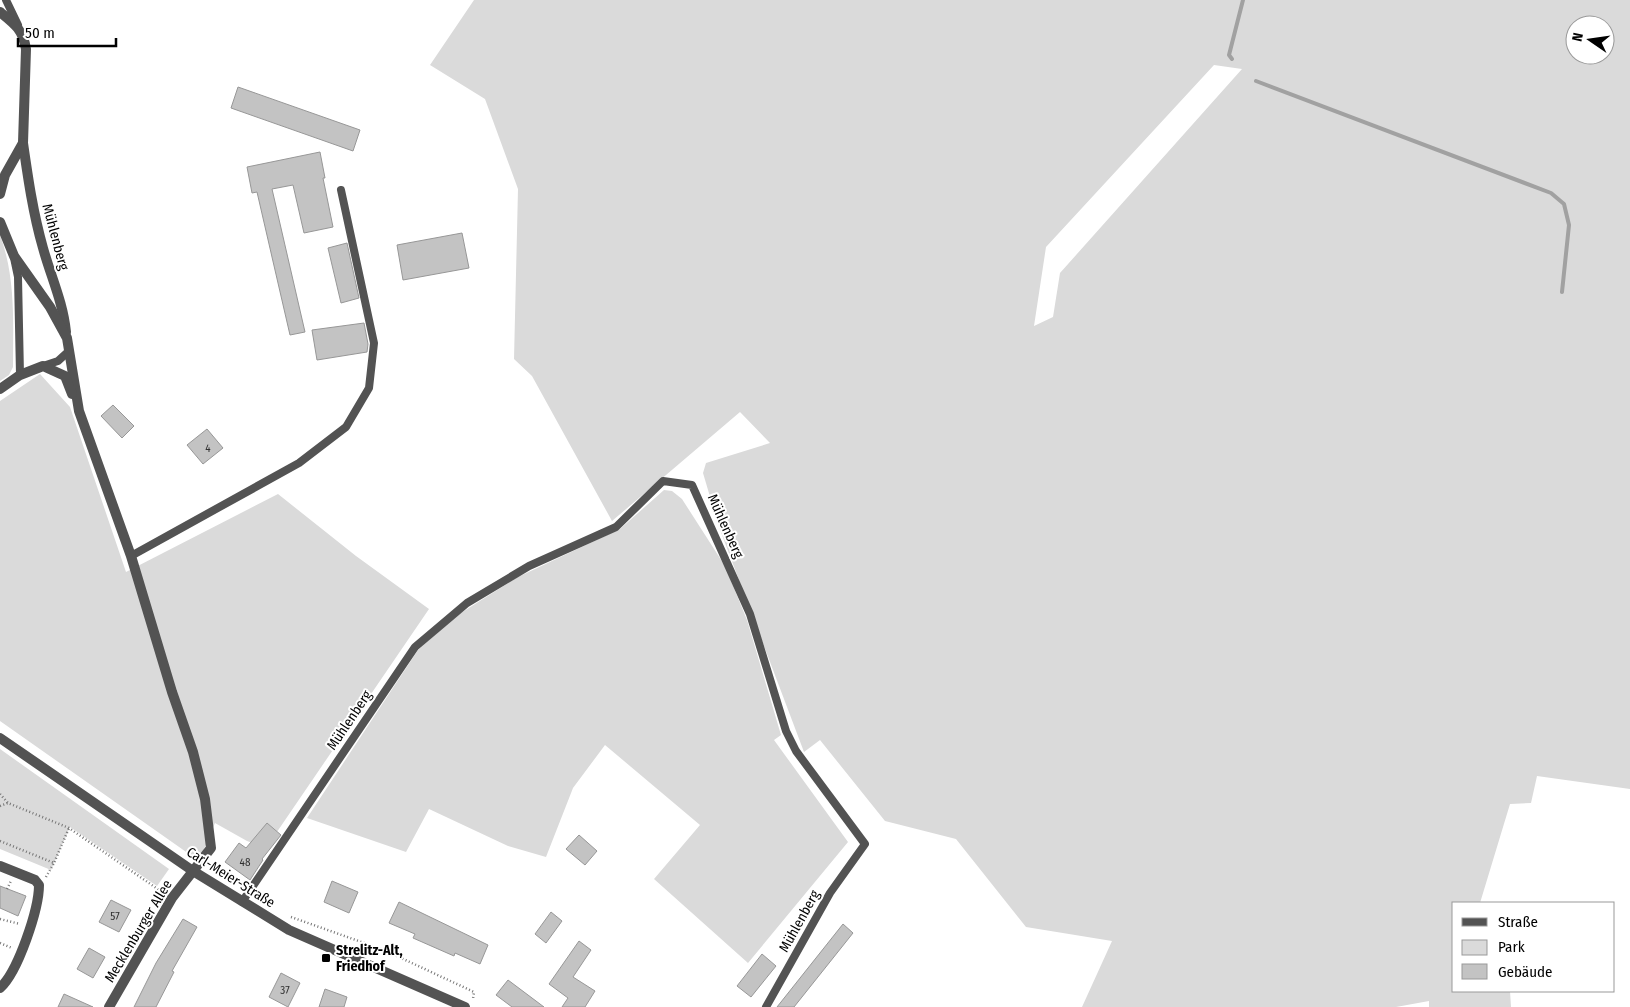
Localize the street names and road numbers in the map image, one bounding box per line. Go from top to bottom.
street label: Mühlenberg [38,202,73,273]
street label: Mühlenberg [704,492,747,561]
street label: Mühlenberg [323,687,376,753]
street label: Carl-Meier-Straße [183,843,278,911]
street label: Mecklenburger Allee [101,877,176,986]
street label: Mühlenberg [775,887,824,955]

